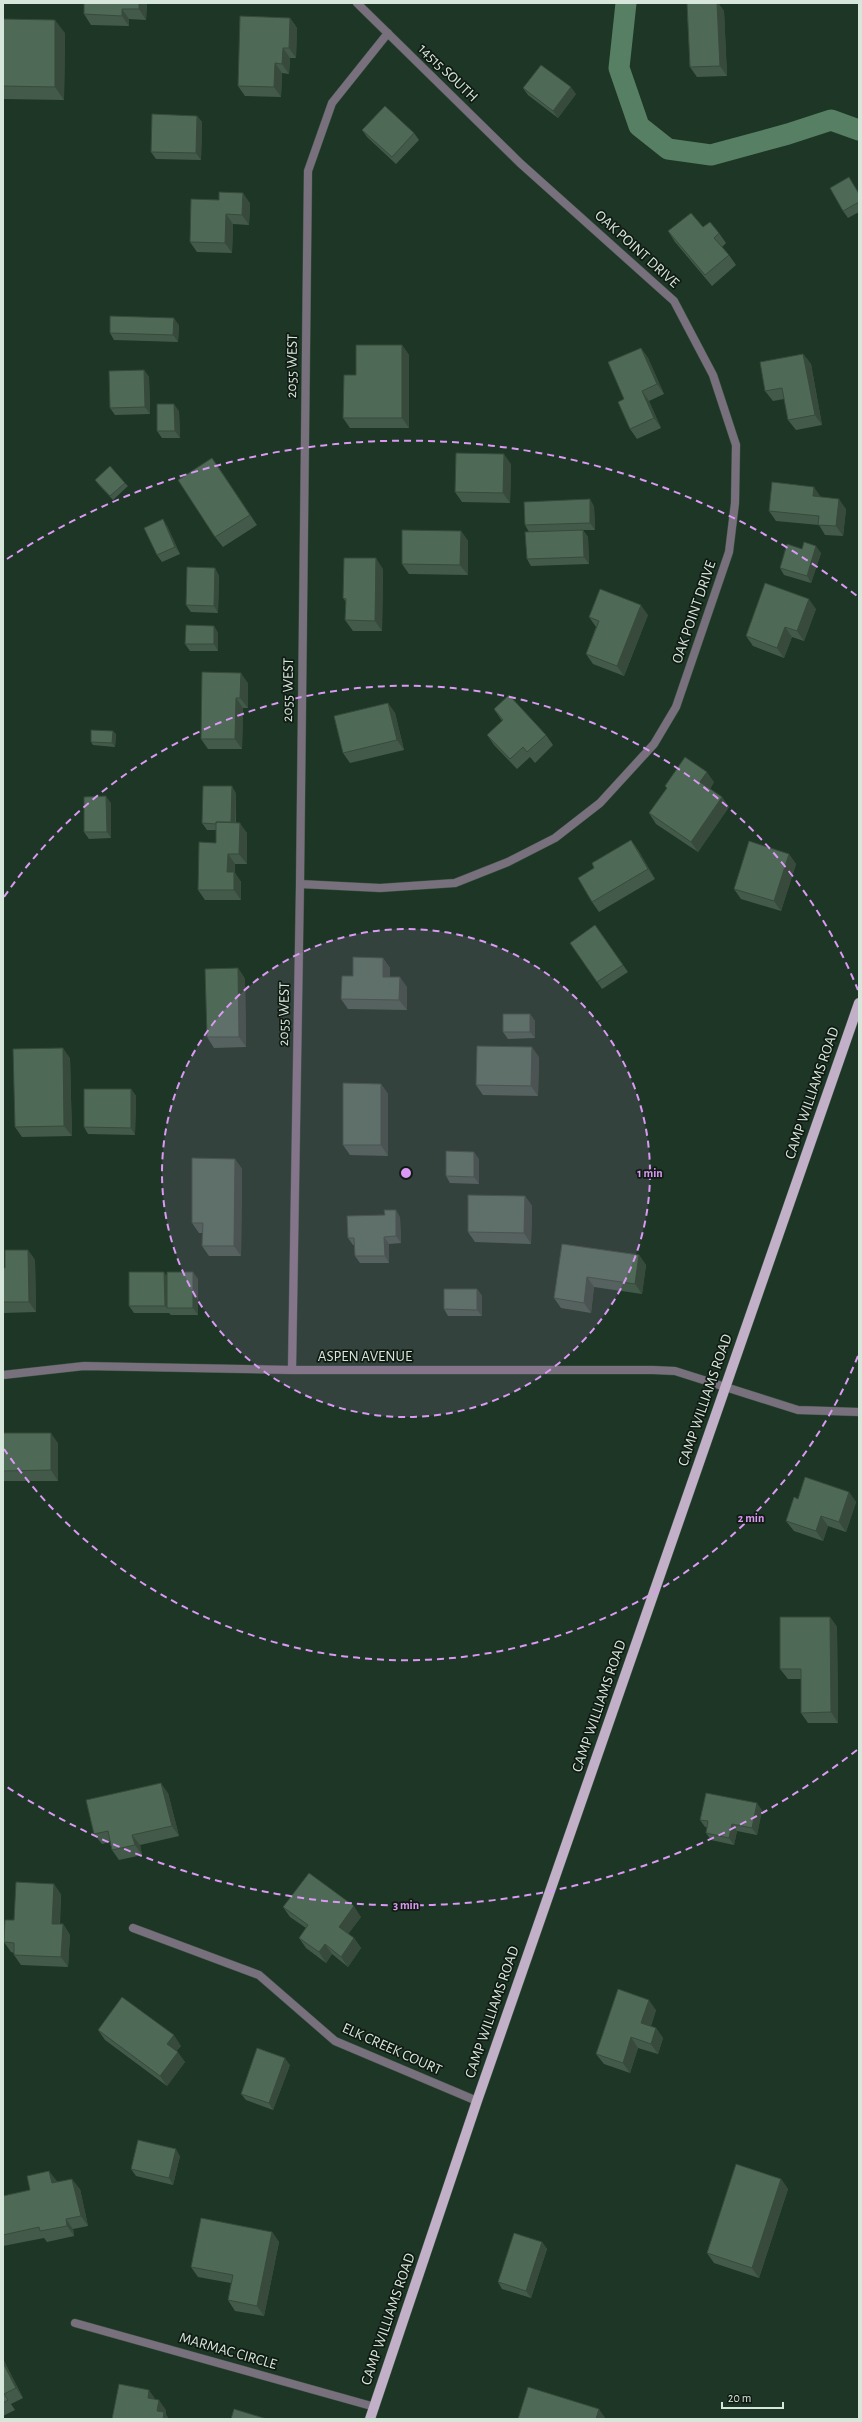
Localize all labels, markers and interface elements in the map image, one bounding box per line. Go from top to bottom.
street label: 14515 SOUTH [415,41,481,105]
street label: OAK POINT DRIVE [592,208,682,290]
street label: 2055 WEST [284,333,300,398]
street label: OAK POINT DRIVE [669,559,719,665]
street label: 2055 WEST [280,657,296,722]
street label: 2055 WEST [276,981,292,1046]
street label: CAMP WILLIAMS ROAD [782,1025,842,1161]
centre of rings [399,1166,413,1180]
text: 1 min [637,1167,663,1179]
street label: CAMP WILLIAMS ROAD [675,1332,735,1468]
street label: ASPEN AVENUE [318,1349,412,1364]
text: 2 min [738,1512,764,1524]
street label: CAMP WILLIAMS ROAD [569,1638,629,1774]
text: 3 min [393,1899,419,1911]
street label: CAMP WILLIAMS ROAD [462,1944,522,2080]
street label: ELK CREEK COURT [340,2020,445,2078]
street label: CAMP WILLIAMS ROAD [358,2251,418,2387]
street label: MARMAC CIRCLE [178,2330,278,2372]
scale bar [722,2384,783,2410]
text: 20 m [728,2392,751,2404]

